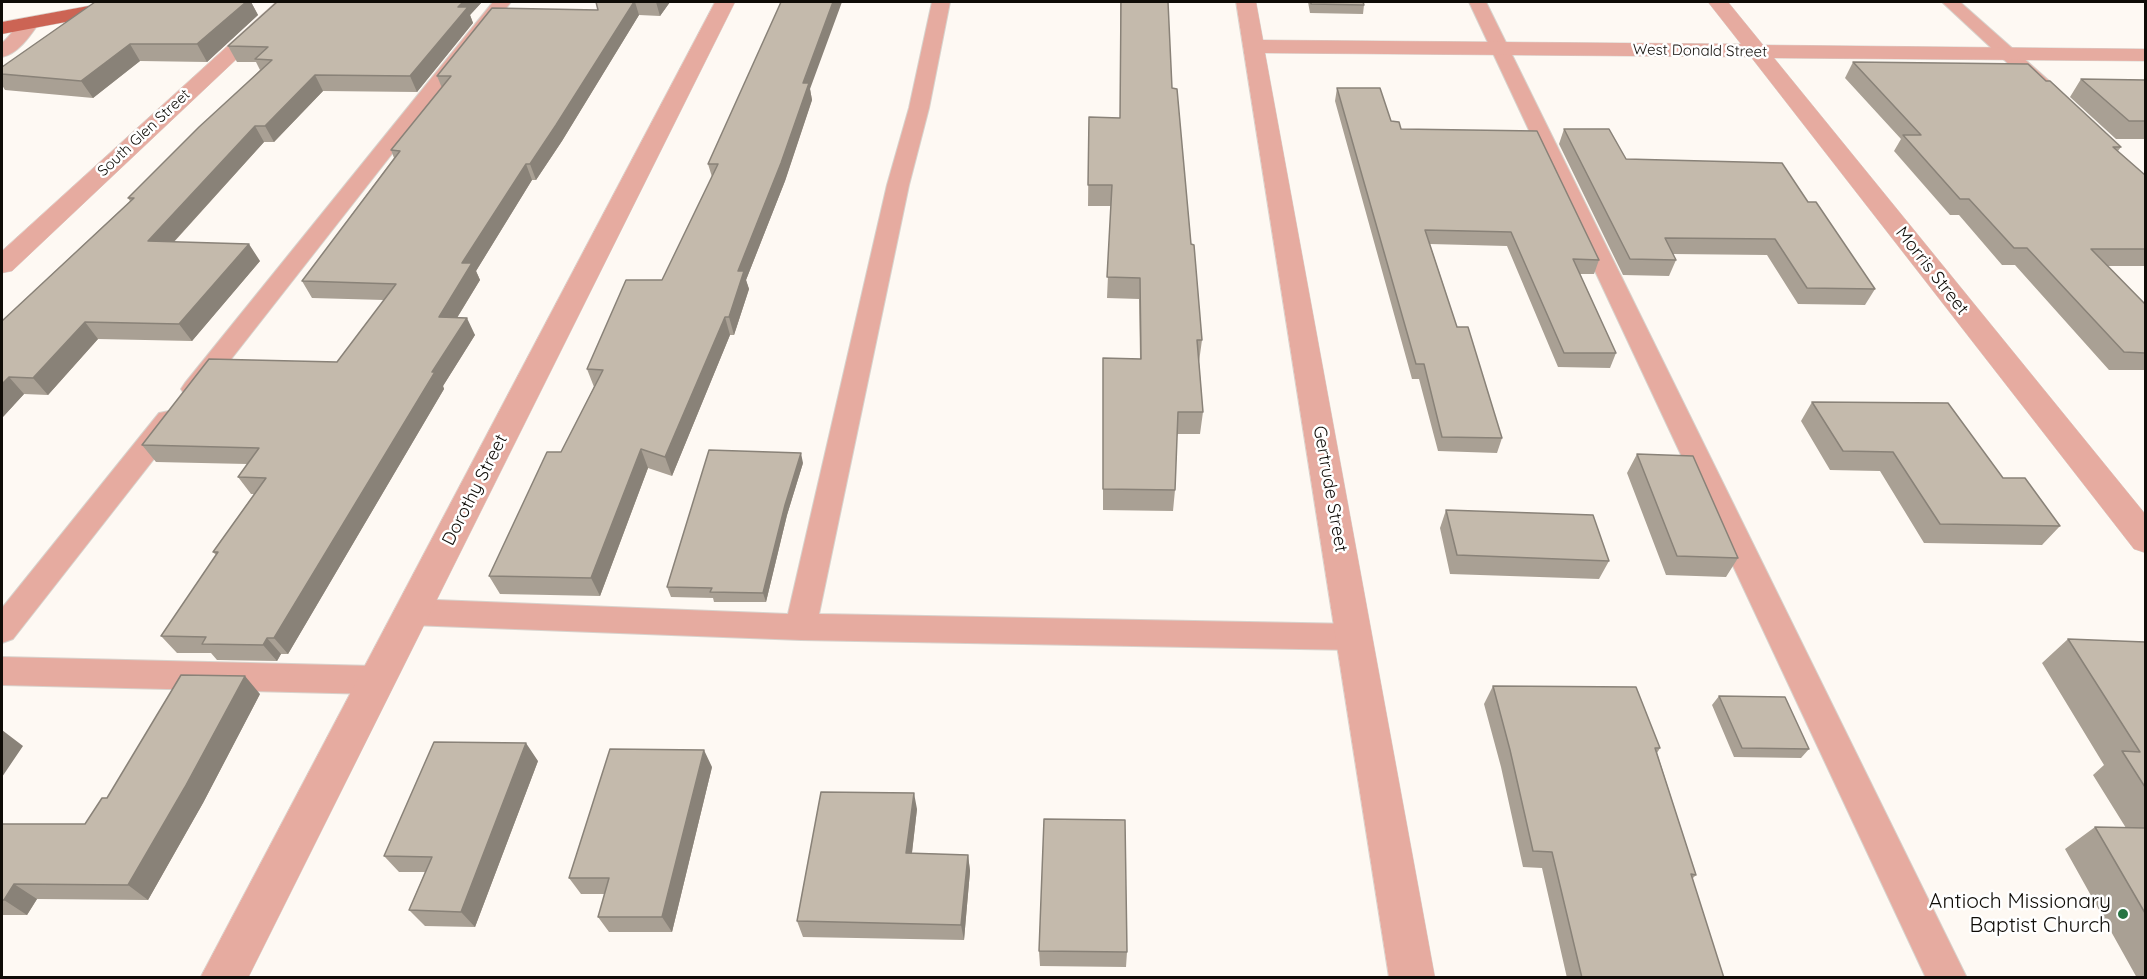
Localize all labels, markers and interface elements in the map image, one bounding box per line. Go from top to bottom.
street label: West Donald Street [1633,41,1767,61]
street label: South Glen Street [94,86,194,180]
street label: Morris Street [1891,223,1973,319]
street label: Gertrude Street [1308,424,1352,554]
street label: Dorothy Street [438,431,512,549]
place label: Antioch Missionary Baptist Church [1929,889,2111,939]
marker: Antioch Missionary Baptist Church [2116,907,2130,921]

